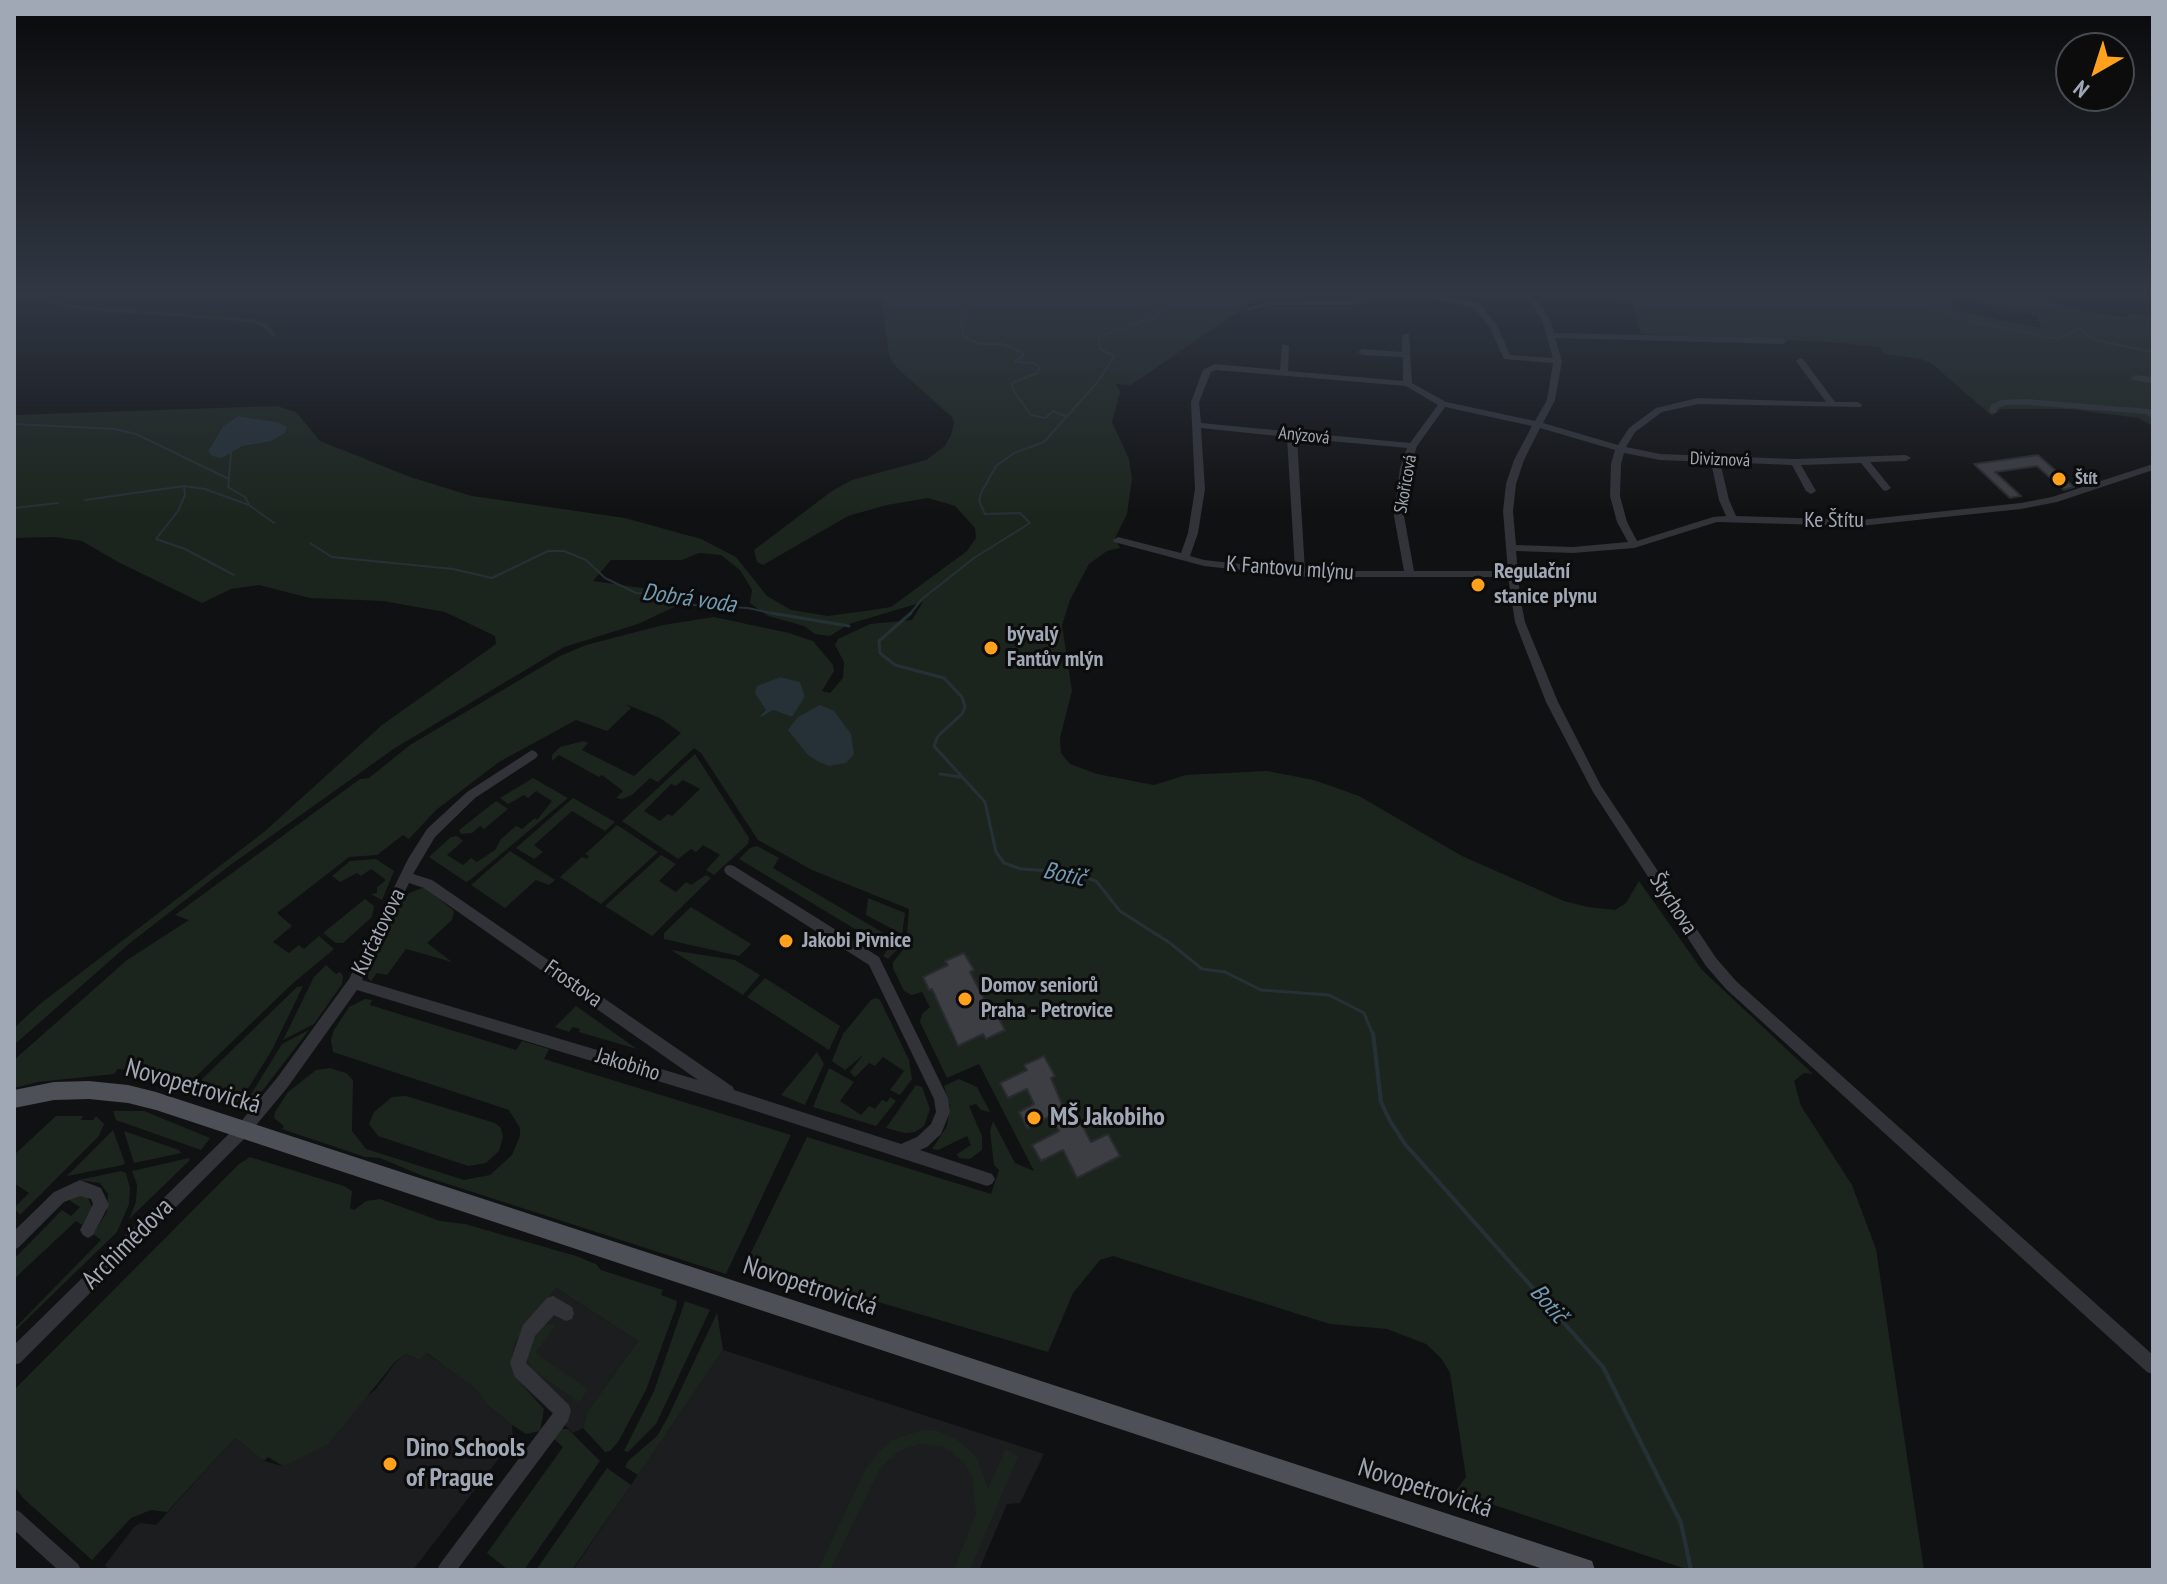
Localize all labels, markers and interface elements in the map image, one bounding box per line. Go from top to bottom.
north arrow [2055,32,2135,112]
text: N [2068,74,2095,104]
street label: Anýzová [1277,423,1331,449]
street label: Diviznová [1689,448,1751,472]
street label: Skořicová [1390,453,1422,515]
place label: Štít [2075,468,2097,490]
marker: Štít [2050,470,2068,488]
street label: Ke Štítu [1804,508,1864,534]
street label: K Fantovu mlýnu [1225,551,1355,587]
place label: Regulační stanice plynu [1494,559,1597,610]
marker: Regulační stanice plynu [1469,576,1487,594]
water label: Dobrá voda [640,578,738,620]
place label: bývalý Fantův mlýn [1007,622,1103,674]
marker: bývalý Fantův mlýn [982,639,1000,657]
water label: Botič [1040,857,1088,893]
street label: Štychova [1643,868,1703,940]
street label: Kurčatovova [347,884,411,980]
place label: Jakobi Pivnice [802,928,911,954]
marker: Jakobi Pivnice [777,932,795,950]
street label: Frostova [539,955,607,1013]
place label: Domov seniorů Praha - Petrovice [981,973,1113,1024]
marker: Domov seniorů Praha - Petrovice [956,990,974,1008]
street label: Jakobiho [593,1043,663,1087]
street label: Novopetrovická [122,1053,264,1121]
place label: MŠ Jakobiho [1050,1102,1165,1134]
marker: MŠ Jakobiho [1025,1109,1043,1127]
street label: Archimédova [76,1192,180,1296]
street label: Novopetrovická [739,1251,881,1323]
water label: Botič [1523,1279,1573,1329]
place label: Dino Schools of Prague [406,1433,525,1494]
street label: Novopetrovická [1354,1453,1496,1525]
marker: Dino Schools of Prague [381,1455,399,1473]

